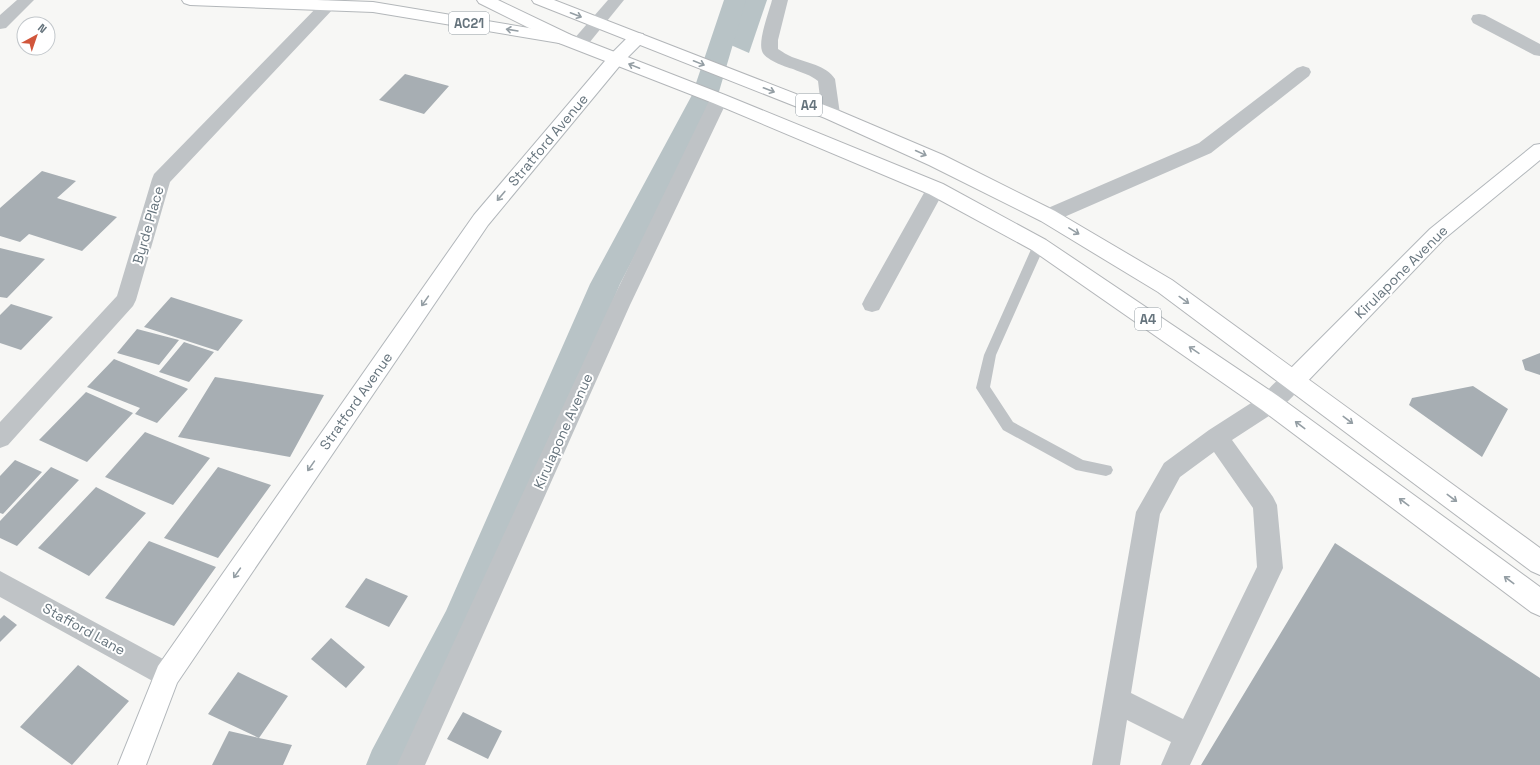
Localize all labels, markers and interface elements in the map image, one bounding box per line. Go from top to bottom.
one-way arrow [570,11,582,19]
road number: AC21 [449,12,489,34]
north arrow [16,16,56,56]
text: N [35,21,50,36]
one-way arrow [506,26,519,34]
one-way arrow [693,59,705,67]
one-way arrow [629,62,641,70]
one-way arrow [763,86,775,94]
street label: Stratford Avenue [504,90,592,190]
road number: A4 [796,94,822,116]
one-way arrow [914,150,926,157]
street label: Byrde Place [128,184,168,266]
one-way arrow [496,190,505,201]
street label: Kirulapone Avenue [1351,222,1451,322]
one-way arrow [1068,228,1080,236]
one-way arrow [421,295,429,306]
one-way arrow [1178,296,1189,304]
road number: A4 [1135,308,1161,330]
one-way arrow [1188,346,1199,354]
street label: Stratford Avenue [316,349,396,453]
street label: Kirulapone Avenue [529,370,597,492]
one-way arrow [1343,416,1354,424]
one-way arrow [1295,421,1306,429]
one-way arrow [307,460,315,471]
one-way arrow [1447,493,1458,502]
one-way arrow [1399,498,1410,507]
one-way arrow [233,567,242,578]
one-way arrow [1503,576,1514,584]
street label: Stafford Lane [39,599,129,659]

